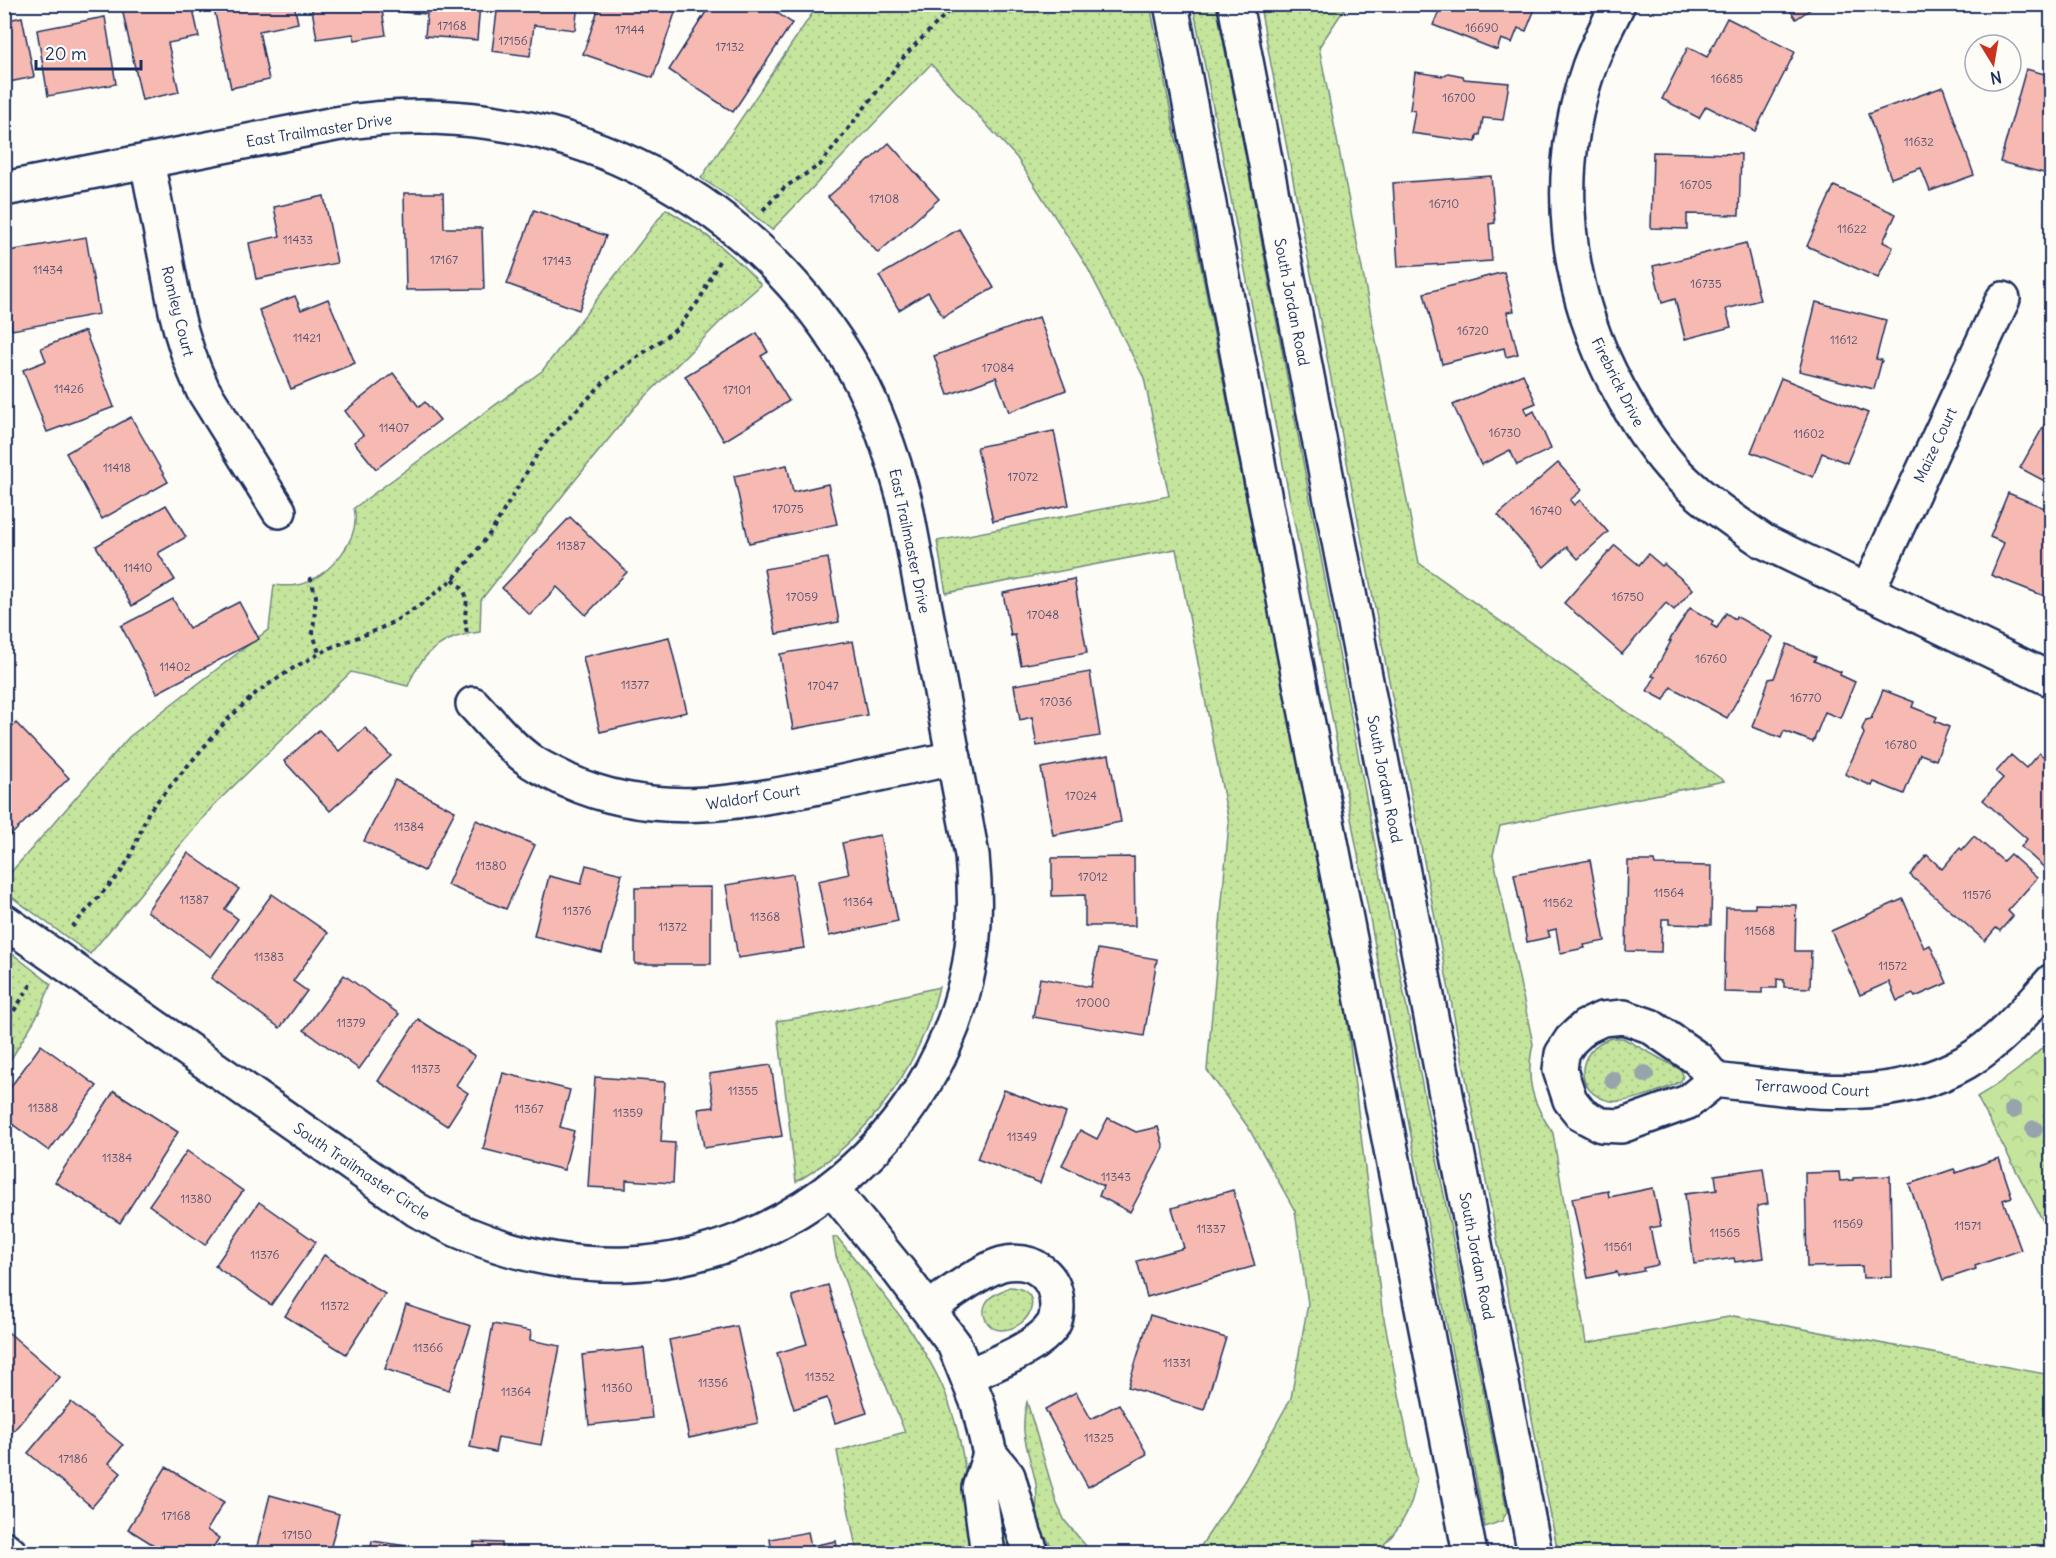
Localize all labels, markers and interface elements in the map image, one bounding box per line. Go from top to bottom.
house number: 17168 [437,18,467,33]
house number: 16690 [1465,20,1499,35]
house number: 17144 [615,22,645,37]
scale bar [36,33,141,71]
house number: 17156 [498,33,528,48]
north arrow [1963,33,2023,93]
house number: 17132 [716,39,745,54]
text: 20 m [45,42,87,65]
text: N [1989,67,2003,89]
house number: 16685 [1711,71,1743,86]
house number: 16700 [1442,90,1476,105]
street label: East Trailmaster Drive [245,109,393,151]
house number: 11632 [1904,134,1934,149]
house number: 16705 [1680,177,1712,192]
house number: 17108 [869,191,899,206]
house number: 16710 [1429,196,1459,211]
house number: 11622 [1837,221,1867,236]
house number: 11433 [283,232,313,247]
street label: South Jordan Road [1270,237,1314,368]
house number: 17167 [430,252,458,267]
house number: 17143 [542,253,572,268]
house number: 11434 [33,262,63,277]
street label: Romley Court [158,264,198,358]
house number: 16735 [1690,276,1722,291]
house number: 16720 [1457,323,1489,338]
house number: 11421 [293,330,321,345]
house number: 11612 [1830,332,1858,347]
street label: Firebrick Drive [1587,334,1649,430]
house number: 17084 [982,360,1014,375]
house number: 11426 [54,381,84,396]
house number: 17101 [723,382,751,397]
street label: Maize Court [1909,404,1961,486]
house number: 11407 [379,420,409,435]
house number: 16730 [1489,425,1521,440]
house number: 11602 [1794,426,1825,441]
house number: 11418 [103,460,131,475]
street label: East Trailmaster Drive [885,467,935,615]
house number: 17072 [1008,469,1039,484]
house number: 17075 [772,501,804,516]
house number: 16740 [1530,503,1562,518]
house number: 11387 [556,538,586,553]
house number: 11410 [123,560,153,575]
house number: 17059 [786,589,818,604]
house number: 16750 [1612,589,1644,604]
house number: 17048 [1027,607,1059,622]
house number: 16760 [1695,651,1727,666]
house number: 11402 [160,659,191,674]
house number: 11377 [621,677,649,692]
house number: 17047 [807,678,839,693]
house number: 16770 [1790,690,1822,705]
house number: 17036 [1040,694,1072,709]
street label: South Jordan Road [1363,714,1407,845]
house number: 16780 [1885,737,1917,752]
street label: Waldorf Court [705,780,801,814]
house number: 17024 [1065,788,1097,803]
house number: 11384 [394,819,424,834]
house number: 11380 [475,858,507,873]
house number: 17012 [1078,869,1108,884]
house number: 11564 [1654,885,1684,900]
house number: 11576 [1962,887,1992,902]
house number: 11387 [179,892,209,907]
house number: 11364 [843,894,873,909]
house number: 11562 [1543,895,1573,910]
house number: 11376 [563,903,592,918]
house number: 11368 [750,909,780,924]
house number: 11372 [659,919,688,934]
house number: 11568 [1745,923,1775,938]
house number: 11383 [254,949,284,964]
house number: 11572 [1879,958,1908,973]
house number: 17000 [1076,995,1110,1010]
house number: 11379 [336,1015,366,1030]
house number: 11373 [411,1061,441,1076]
street label: Terrawood Court [1754,1076,1870,1100]
house number: 11355 [728,1083,758,1098]
house number: 11388 [28,1100,58,1115]
house number: 11367 [514,1101,544,1116]
house number: 11359 [613,1105,643,1120]
street label: South Trailmaster Circle [290,1118,434,1224]
house number: 11349 [1007,1129,1037,1144]
house number: 11384 [102,1150,132,1165]
house number: 11343 [1101,1169,1131,1184]
house number: 11380 [180,1191,212,1206]
street label: South Jordan Road [1455,1191,1499,1322]
house number: 11569 [1833,1216,1863,1231]
house number: 11571 [1954,1218,1982,1233]
house number: 11337 [1196,1221,1226,1236]
house number: 11565 [1710,1225,1740,1240]
house number: 11561 [1604,1239,1632,1254]
house number: 11376 [251,1247,280,1262]
house number: 11372 [321,1298,350,1313]
house number: 11366 [413,1340,443,1355]
house number: 11331 [1163,1355,1191,1370]
house number: 11352 [805,1369,835,1384]
house number: 11356 [698,1375,728,1390]
house number: 11360 [601,1380,633,1395]
house number: 11364 [501,1384,531,1399]
house number: 11325 [1084,1430,1114,1445]
house number: 17186 [58,1451,88,1466]
house number: 17168 [161,1508,191,1523]
house number: 17150 [282,1527,312,1542]

